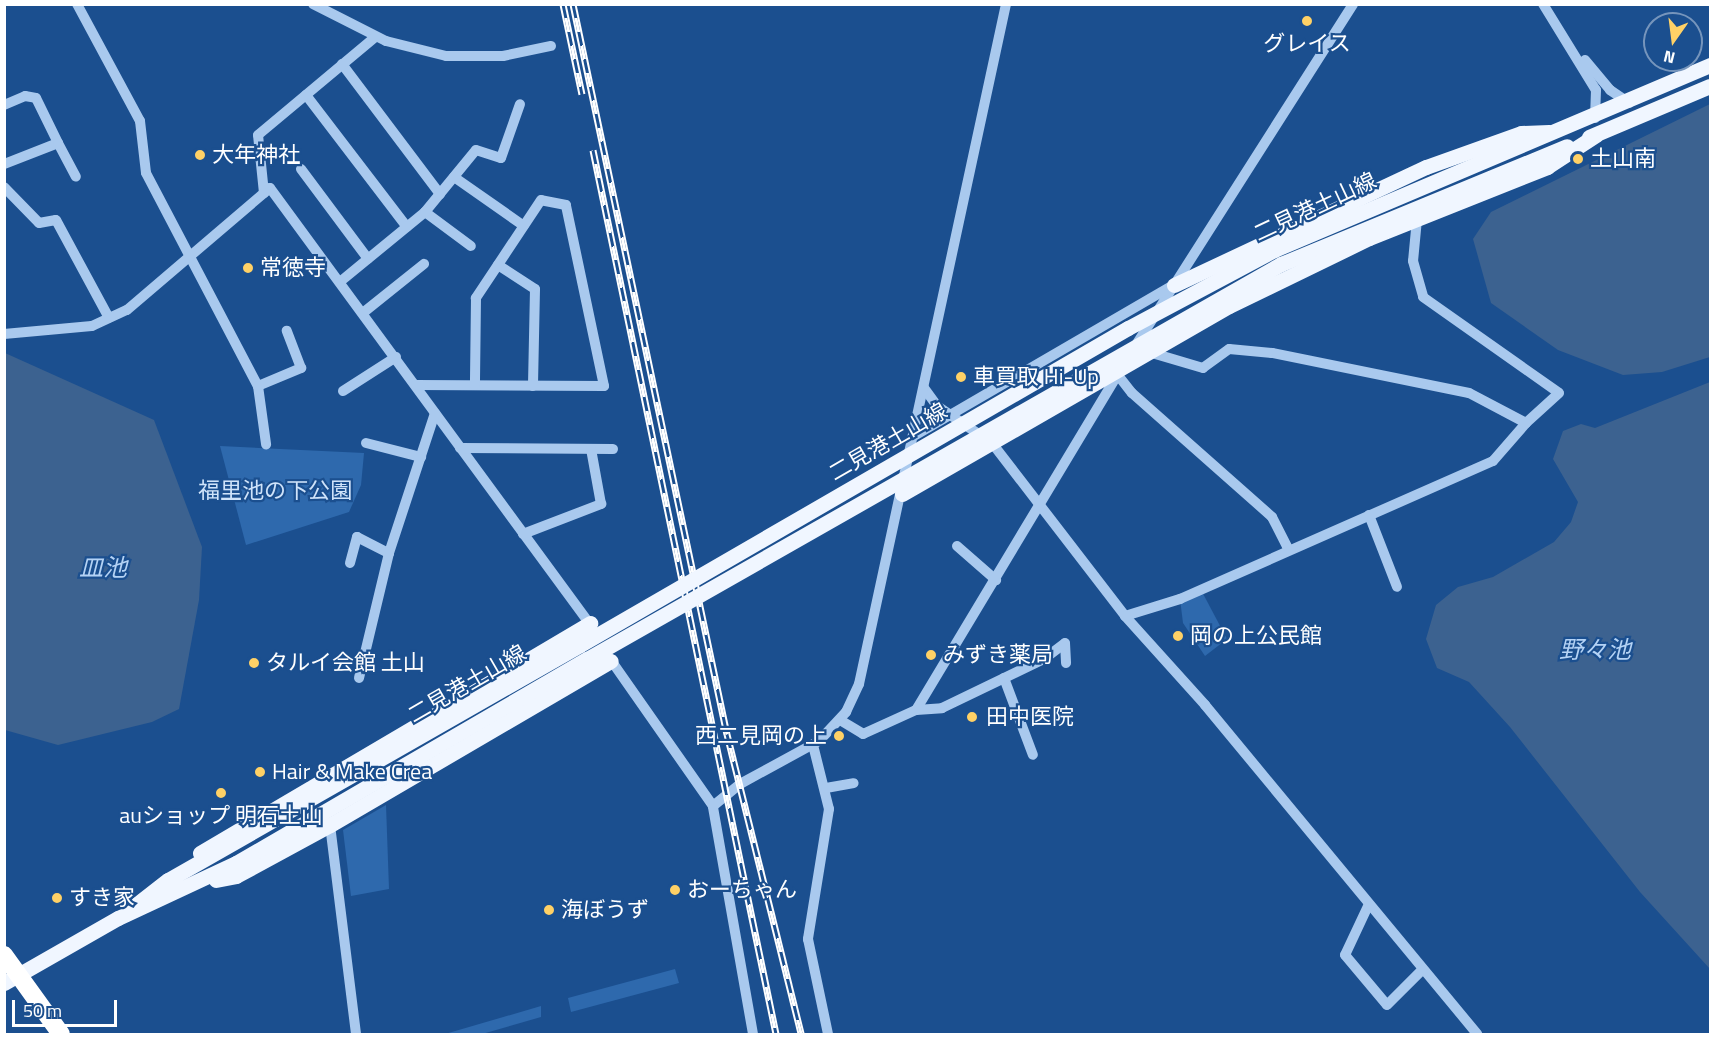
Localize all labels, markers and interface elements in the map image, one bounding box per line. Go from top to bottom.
north arrow [1643,12,1703,72]
marker: グレイス [1300,14,1314,28]
place label: グレイス [1263,31,1351,57]
text: N [1661,45,1677,71]
place label: 大年神社 [212,142,300,168]
place label: 土山南 [1590,146,1656,172]
marker: 大年神社 [193,148,207,162]
marker: 土山南 [1571,152,1585,166]
street label: 二見港土山線 [1250,167,1380,247]
place label: 常徳寺 [260,255,326,281]
marker: 常徳寺 [241,261,255,275]
place label: 車買取 Hi-Up [973,364,1099,390]
marker: 車買取 Hi-Up [954,370,968,384]
street label: 二見港土山線 [824,398,952,486]
park label: 福里池の下公園 [198,478,352,504]
water label: 皿池 [79,554,127,582]
place label: 岡の上公民館 [1190,623,1322,649]
marker: 岡の上公民館 [1171,629,1185,643]
water label: 野々池 [1559,636,1631,664]
street label: 二見港土山線 [403,640,531,728]
place label: みずき薬局 [943,642,1053,668]
marker: みずき薬局 [924,648,938,662]
place label: タルイ会館 土山 [266,650,425,676]
marker: タルイ会館 土山 [247,656,261,670]
place label: 田中医院 [986,704,1074,730]
marker: 田中医院 [963,708,981,726]
place label: 西二見岡の上 [695,723,827,749]
marker: 西二見岡の上 [832,729,846,743]
place label: Hair & Make Crea [272,759,432,785]
marker: Hair & Make Crea [253,765,267,779]
marker: auショップ 明石土山 [214,786,228,800]
place label: auショップ 明石土山 [119,803,323,829]
place label: おーちゃん [687,877,797,903]
marker: おーちゃん [668,883,682,897]
place label: すき家 [69,885,135,911]
marker: すき家 [50,891,64,905]
place label: 海ぼうず [561,897,649,923]
marker: 海ぼうず [542,903,556,917]
scale bar [15,988,120,1026]
text: 50 m [23,997,62,1024]

